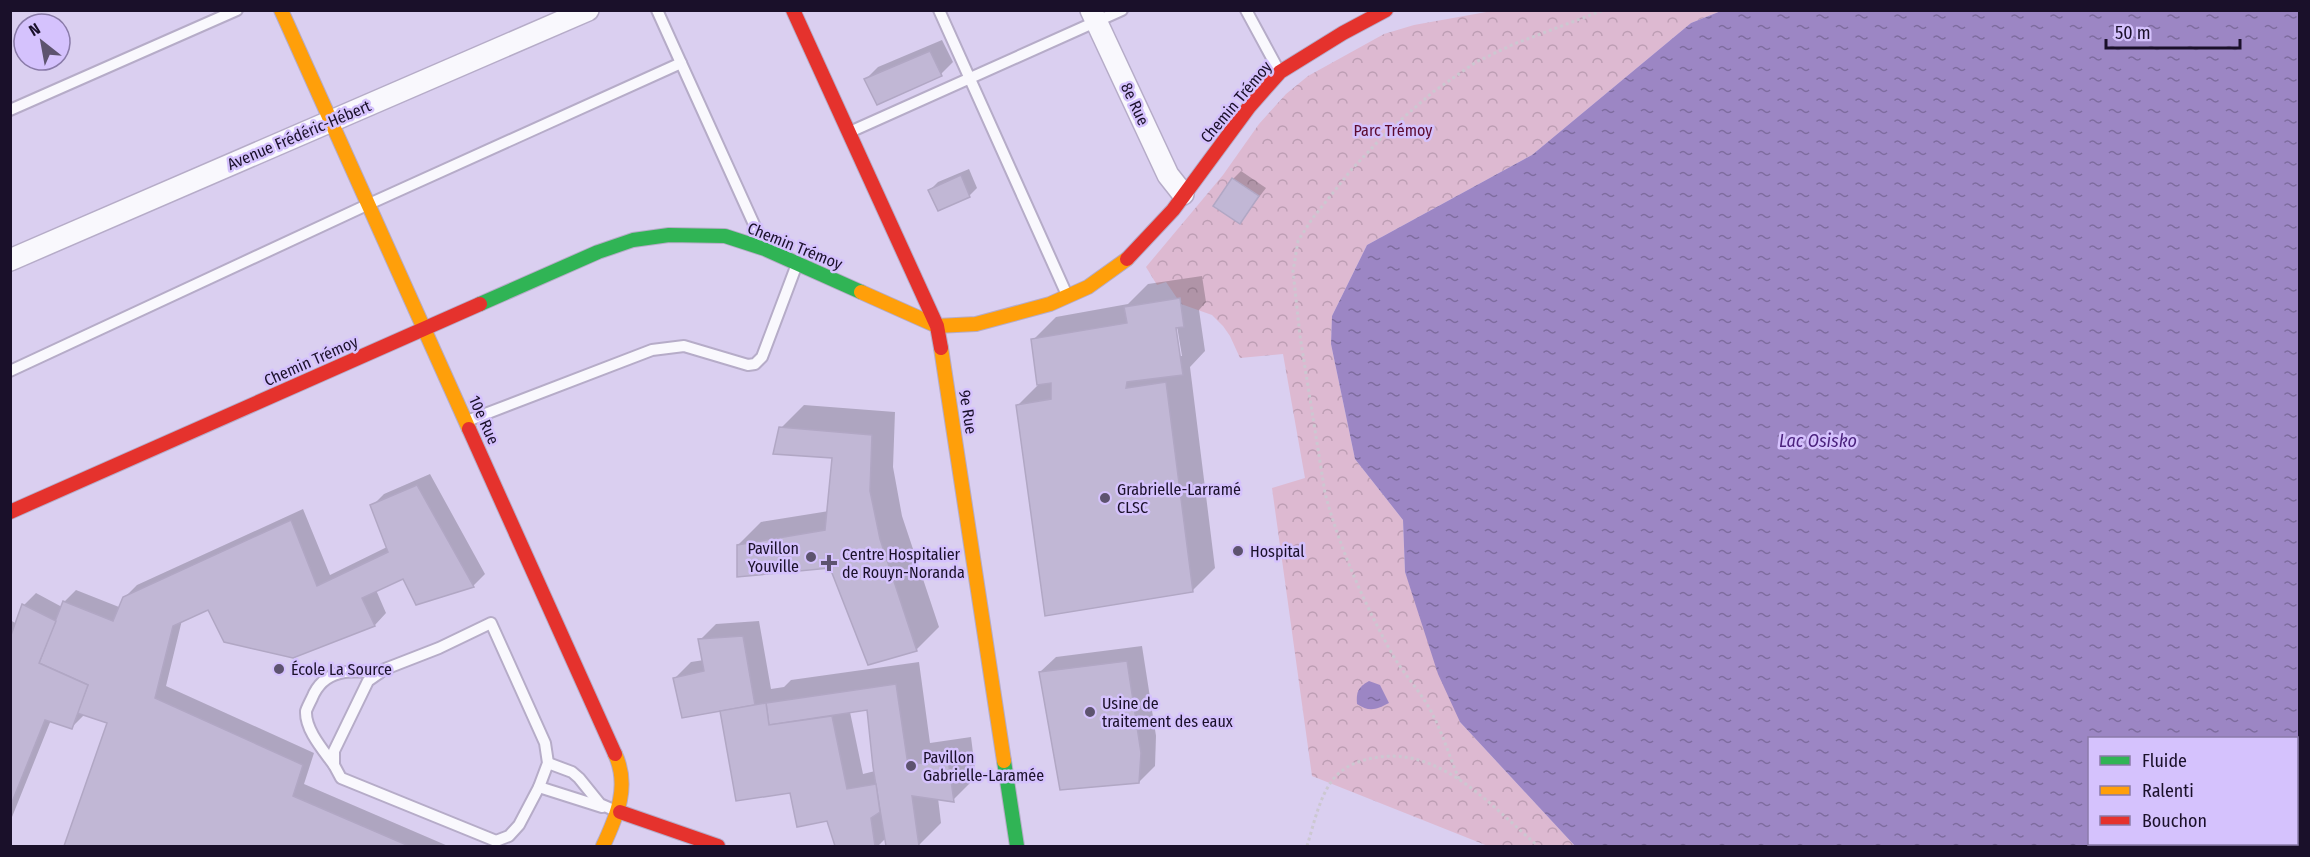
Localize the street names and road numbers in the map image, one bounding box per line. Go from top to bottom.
street label: Chemin Trémoy [1196,57,1276,147]
street label: 8e Rue [1117,80,1153,128]
street label: Avenue Frédéric-Hébert [224,96,374,174]
street label: Chemin Trémoy [745,218,846,274]
street label: Chemin Trémoy [261,332,362,390]
street label: 9e Rue [955,389,981,436]
street label: 10e Rue [465,393,503,447]

